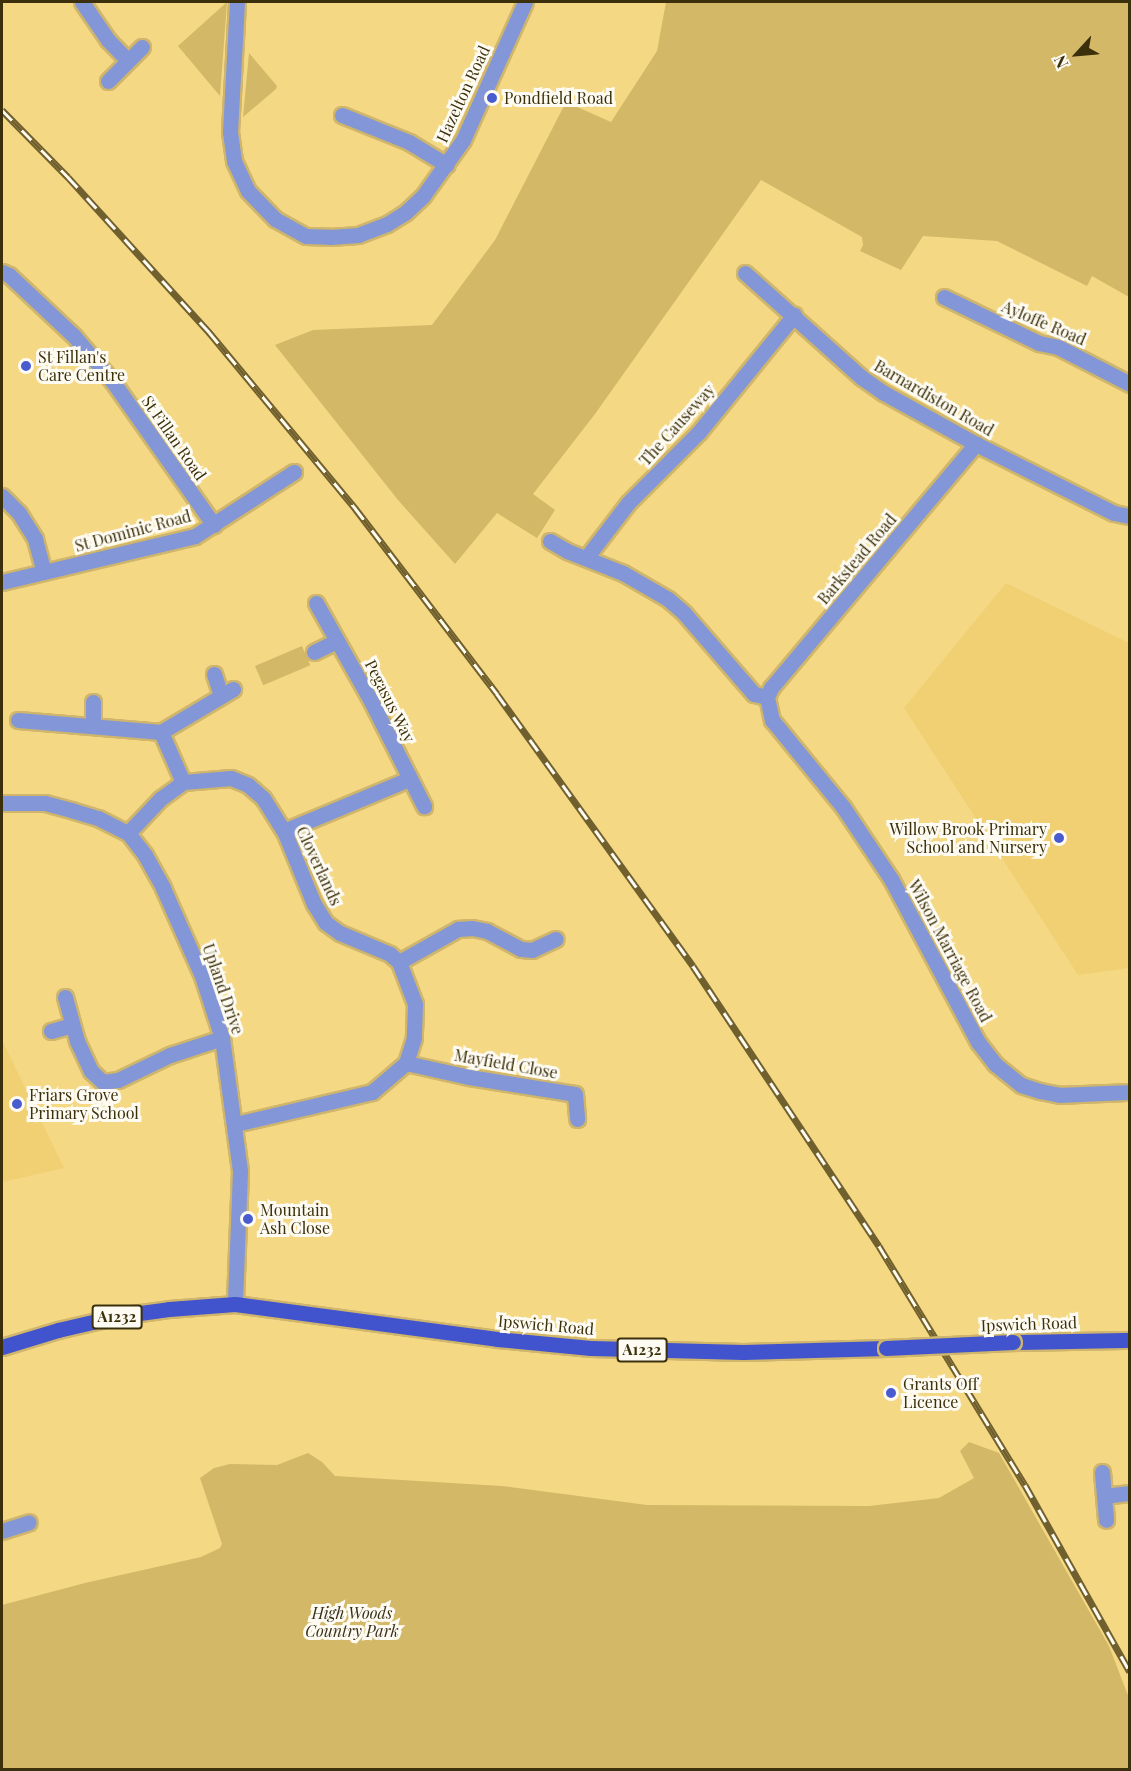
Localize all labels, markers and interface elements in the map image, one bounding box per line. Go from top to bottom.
north arrow [1047,24,1107,84]
street label: Hazelton Road [432,43,494,145]
text: N [1048,52,1072,72]
place label: Pondfield Road [504,88,613,108]
marker: Pondfield Road [485,91,499,105]
street label: Ayloffe Road [999,297,1089,349]
place label: St Fillan's Care Centre [38,347,125,385]
street label: Barnardiston Road [871,356,997,440]
marker: St Fillan's Care Centre [19,359,33,373]
street label: The Causeway [635,380,719,470]
street label: St Fillan Road [138,392,210,484]
street label: St Dominic Road [73,506,193,556]
street label: Barkstead Road [814,510,900,608]
street label: Pegasus Way [361,656,419,746]
place label: Willow Brook Primary School and Nursery [889,819,1047,857]
street label: Cloverlands [292,823,346,909]
marker: Willow Brook Primary School and Nursery [1052,831,1066,845]
street label: Wilson Marriage Road [904,877,996,1025]
street label: Upland Drive [199,941,247,1037]
street label: Mayfield Close [453,1045,559,1083]
place label: Friars Grove Primary School [29,1085,139,1123]
marker: Friars Grove Primary School [10,1097,24,1111]
place label: Mountain Ash Close [260,1200,330,1238]
marker: Mountain Ash Close [241,1212,255,1226]
road number: A1232 [92,1305,142,1329]
street label: Ipswich Road [497,1311,595,1339]
street label: Ipswich Road [981,1313,1077,1335]
road number: A1232 [616,1338,668,1362]
place label: Grants Off Licence [903,1374,978,1412]
marker: Grants Off Licence [884,1386,898,1400]
park label: High Woods Country Park [305,1603,399,1641]

